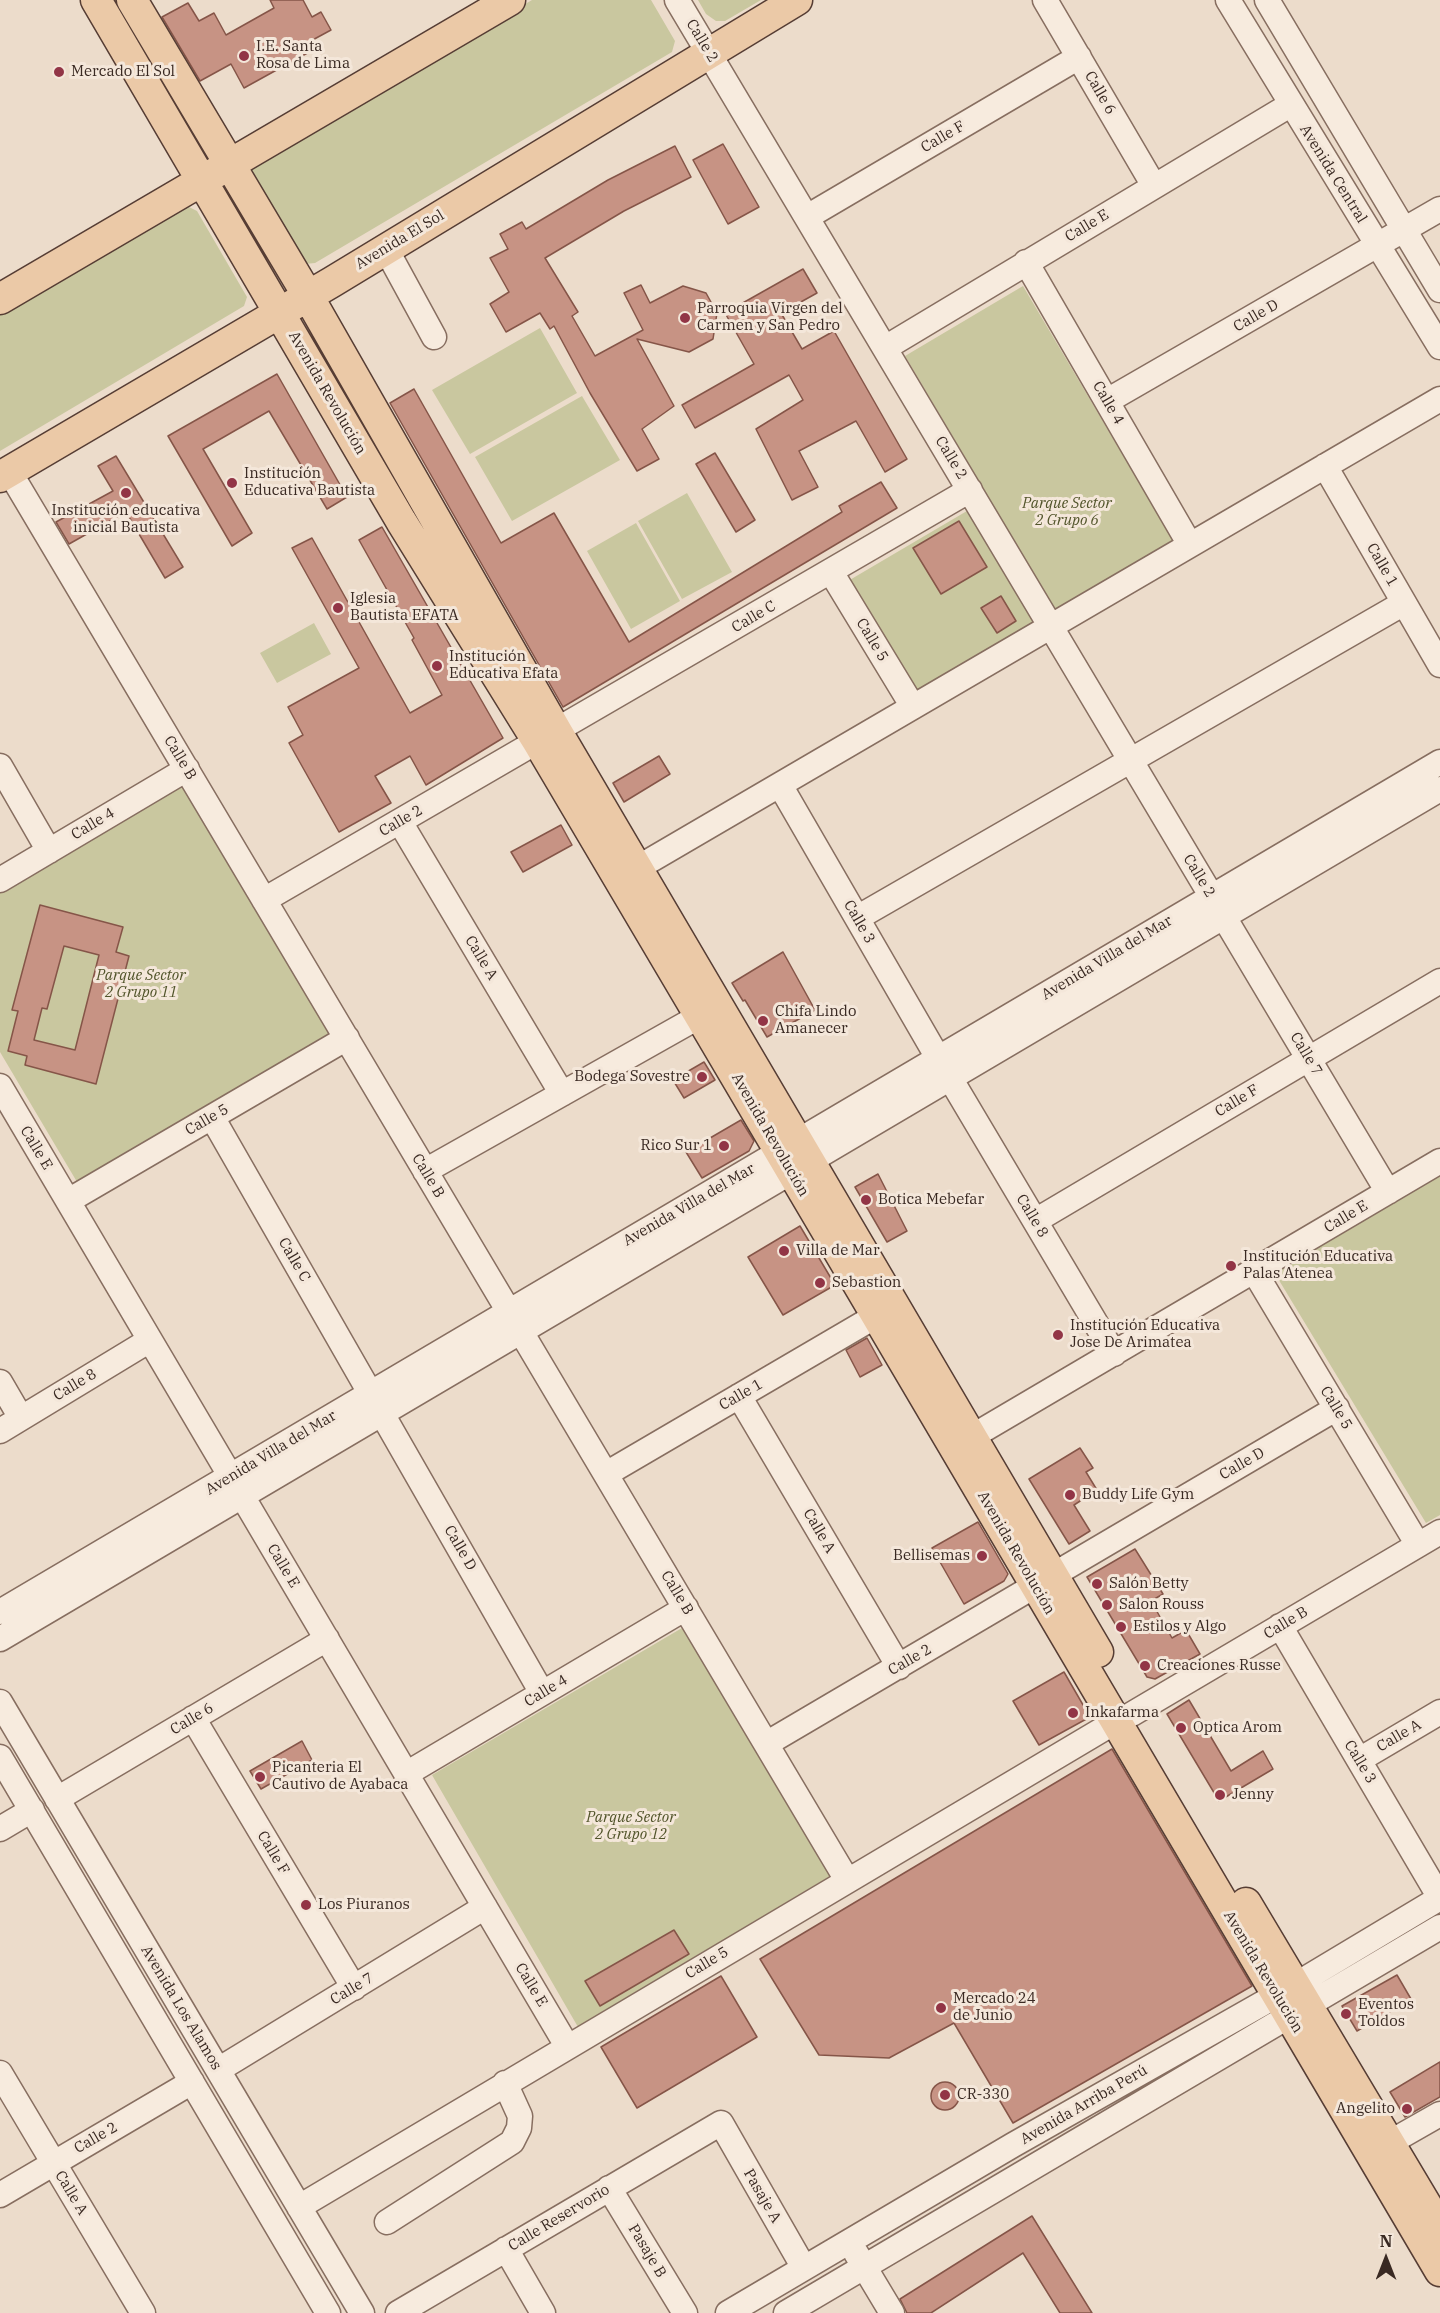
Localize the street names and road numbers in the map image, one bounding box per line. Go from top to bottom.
street label: Calle 2 [682,16,722,66]
street label: Calle 6 [1080,68,1120,118]
street label: Calle F [918,117,968,157]
street label: Avenida Central [1295,121,1371,227]
street label: Avenida El Sol [352,206,448,274]
street label: Calle E [1062,206,1112,246]
street label: Calle D [1230,296,1282,336]
street label: Avenida Revolución [284,328,370,458]
street label: Calle 4 [1088,378,1128,428]
street label: Calle 2 [931,433,971,483]
street label: Calle 1 [1362,540,1402,590]
street label: Calle C [729,597,779,637]
street label: Calle 5 [852,615,892,665]
street label: Calle B [160,733,200,783]
street label: Calle 2 [376,801,426,841]
street label: Calle 4 [68,804,118,844]
street label: Calle 2 [1179,851,1219,901]
street label: Calle 3 [839,897,879,947]
street label: Avenida Villa del Mar [1038,912,1176,1004]
street label: Calle A [461,933,501,983]
street label: Calle 7 [1286,1029,1326,1079]
street label: Avenida Revolución [727,1070,813,1200]
street label: Calle F [1212,1081,1262,1121]
street label: Calle 5 [182,1100,232,1140]
street label: Calle E [16,1123,56,1173]
street label: Calle B [408,1151,448,1201]
street label: Avenida Villa del Mar [620,1160,758,1250]
street label: Calle 8 [1012,1191,1052,1241]
street label: Calle E [1321,1197,1371,1237]
street label: Calle C [274,1235,314,1285]
street label: Calle 8 [50,1365,100,1405]
street label: Calle 1 [716,1375,766,1415]
street label: Calle 5 [1316,1383,1356,1433]
street label: Avenida Villa del Mar [202,1407,340,1499]
street label: Calle D [1216,1444,1268,1484]
street label: Avenida Revolución [973,1488,1059,1618]
street label: Calle A [799,1505,839,1557]
street label: Calle D [440,1522,480,1574]
street label: Calle E [263,1541,303,1591]
street label: Calle B [657,1568,697,1618]
street label: Calle B [1261,1603,1311,1643]
street label: Calle 2 [885,1640,935,1680]
street label: Calle 4 [521,1671,571,1711]
street label: Calle 6 [167,1699,217,1739]
street label: Calle A [1373,1716,1425,1756]
street label: Calle 3 [1340,1737,1380,1787]
street label: Calle F [253,1828,293,1878]
street label: Avenida Revolución [1219,1908,1307,2036]
street label: Avenida Los Alamos [137,1943,225,2073]
street label: Calle 5 [682,1943,732,1983]
street label: Calle E [511,1960,551,2010]
street label: Calle 7 [327,1969,377,2009]
street label: Avenida Arriba Perú [1017,2061,1151,2149]
street label: Calle 2 [71,2118,121,2158]
street label: Pasaje A [739,2166,785,2226]
street label: Calle A [51,2168,91,2218]
street label: Calle Reservorio [505,2181,613,2255]
street label: Pasaje B [624,2221,670,2281]

